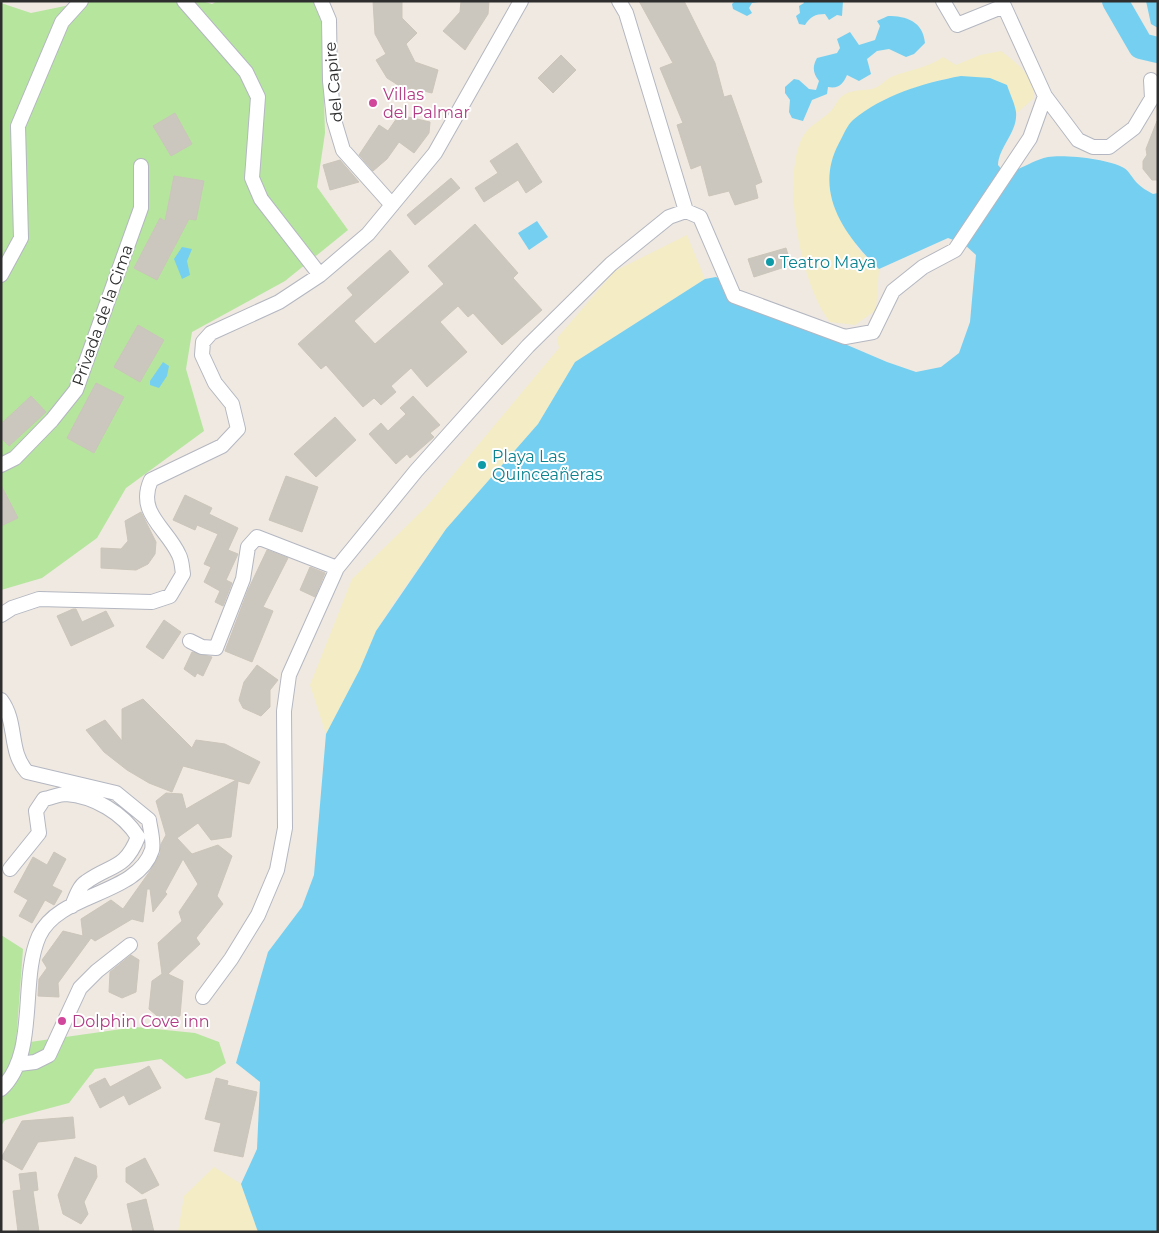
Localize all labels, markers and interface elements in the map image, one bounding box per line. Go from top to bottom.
street label: del Capire [321,41,346,123]
place label: Villas del Palmar [383,85,470,122]
marker: Villas del Palmar [367,97,379,109]
street label: Privada de la Cima [68,242,137,388]
place label: Teatro Maya [780,253,876,272]
marker: Teatro Maya [764,256,776,268]
place label: Playa Las Quinceañeras [492,447,603,484]
marker: Playa Las Quinceañeras [476,459,488,471]
place label: Dolphin Cove inn [72,1012,210,1031]
marker: Dolphin Cove inn [56,1015,68,1027]

